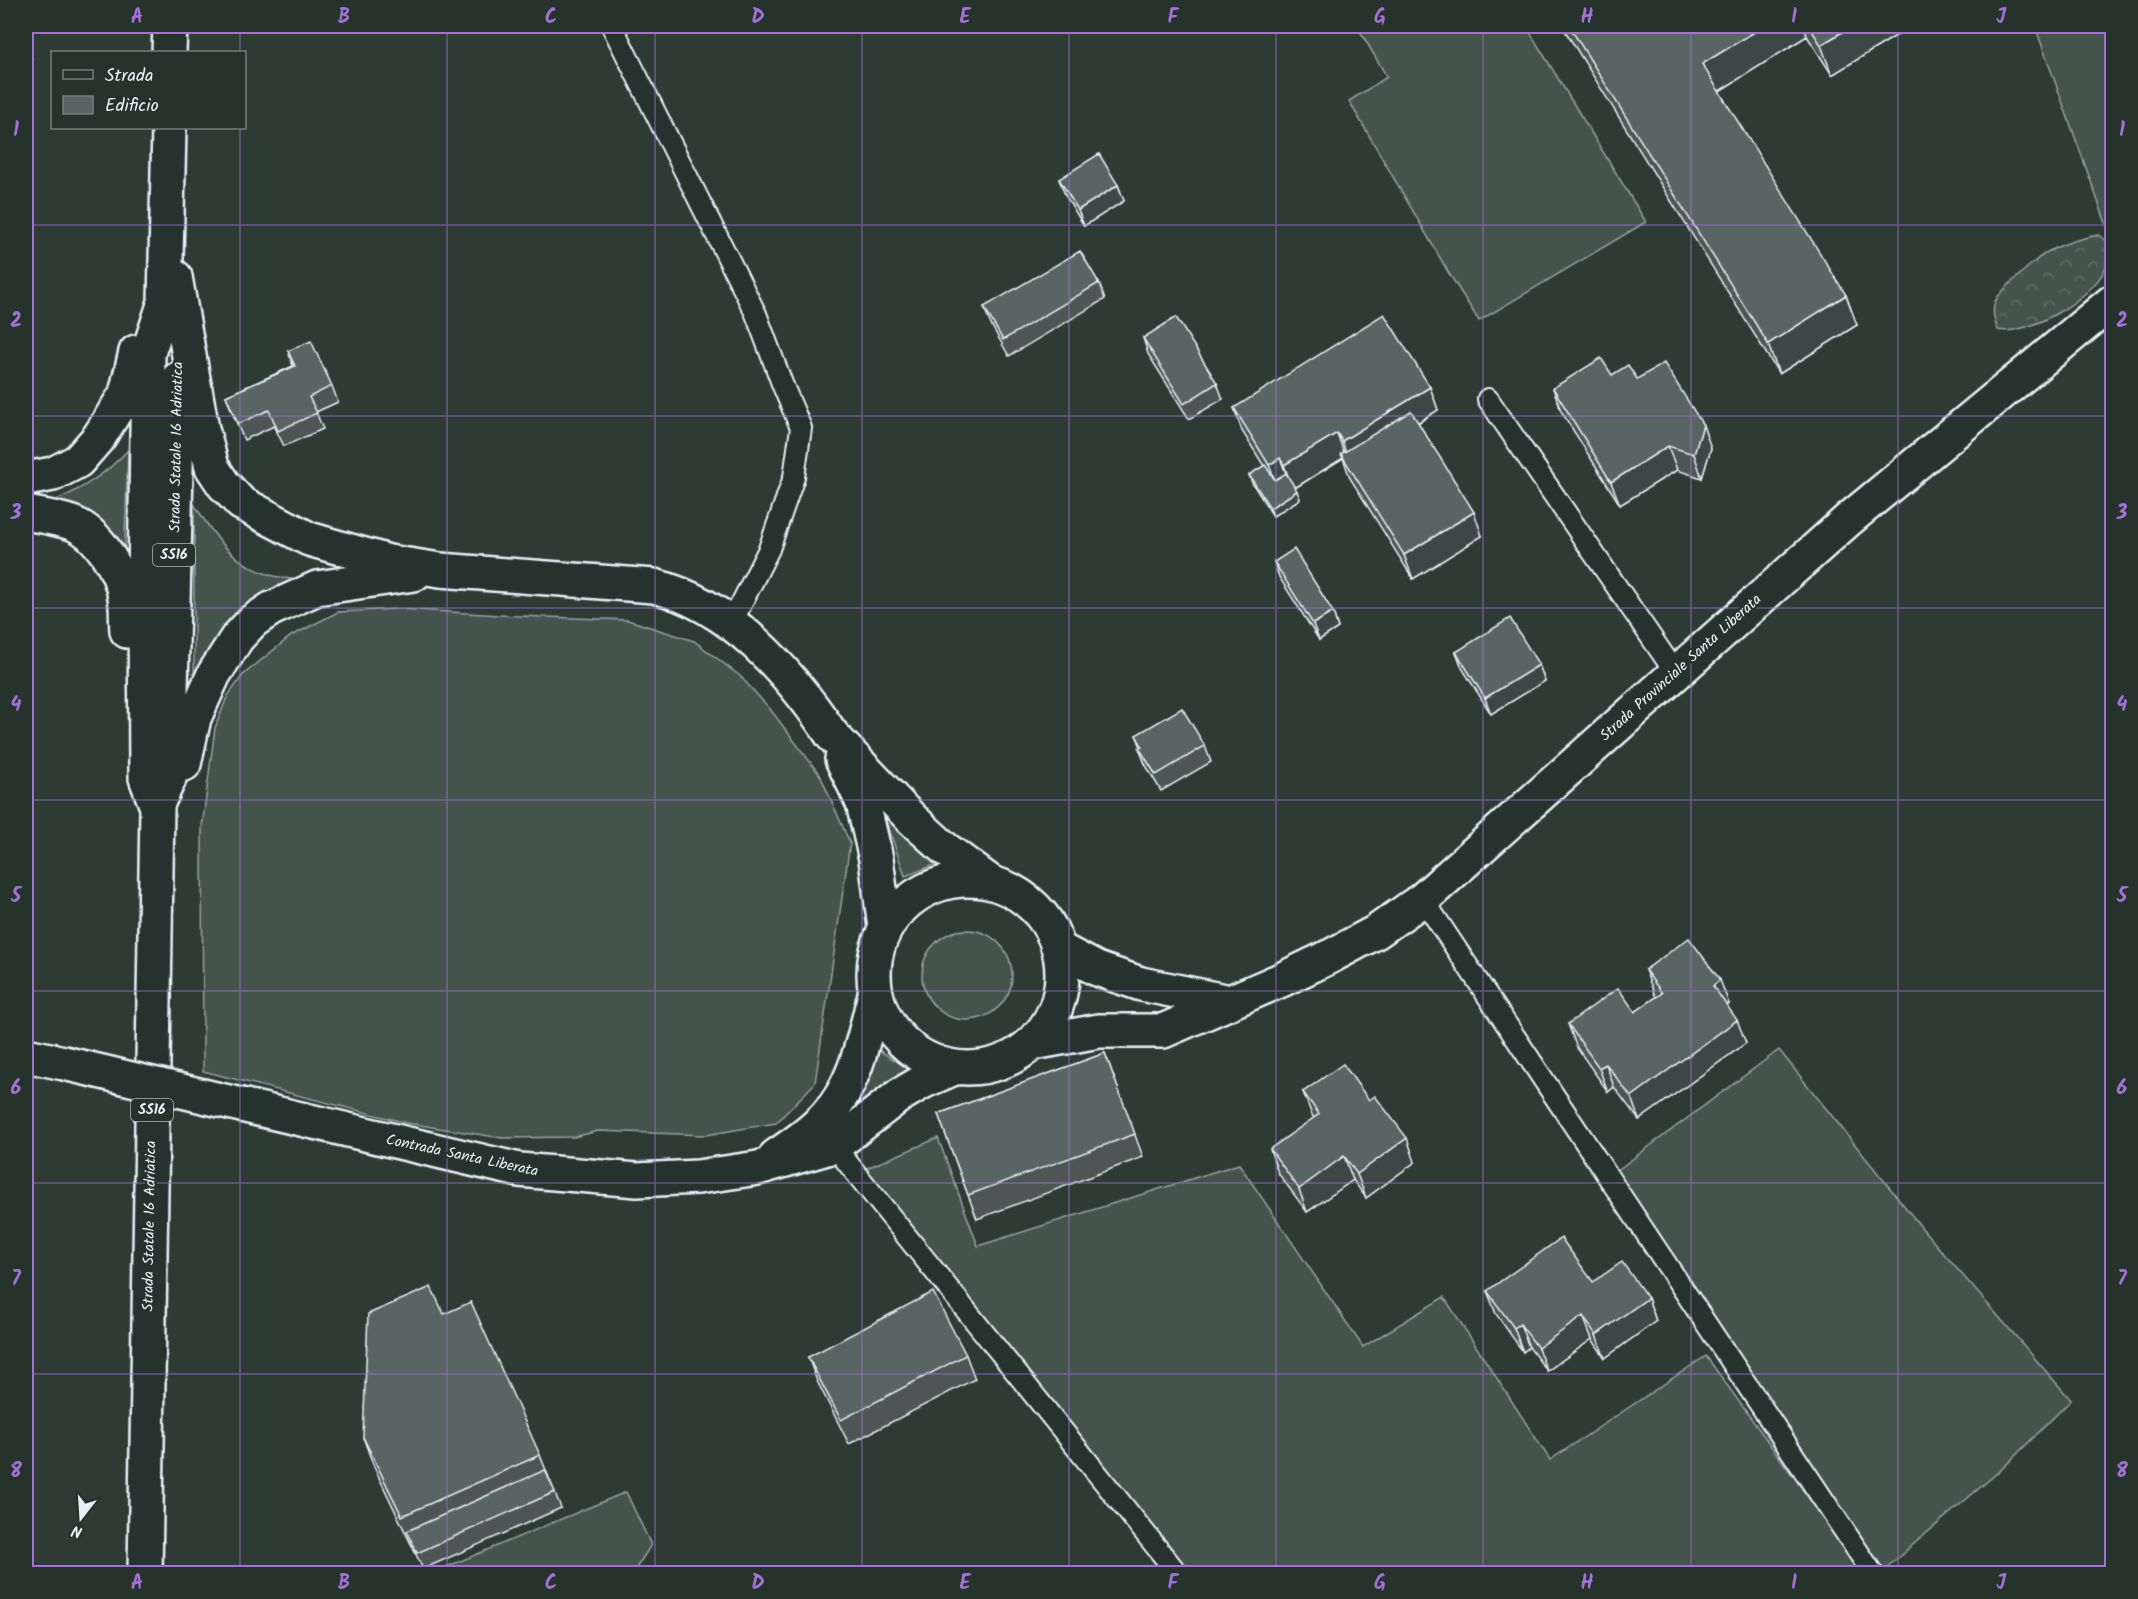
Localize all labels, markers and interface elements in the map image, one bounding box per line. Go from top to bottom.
text: A [131,2,143,34]
text: B [338,2,350,34]
text: C [545,2,557,34]
text: D [751,2,765,34]
text: E [959,2,971,34]
text: F [1168,2,1180,34]
text: G [1374,2,1386,34]
text: H [1580,2,1594,34]
text: I [1791,2,1797,34]
text: J [1996,2,2007,34]
legend [51,51,246,129]
text: Strada [105,62,153,91]
text: Edificio [105,92,159,121]
text: 1 [13,115,19,147]
text: 1 [2119,115,2125,147]
text: 2 [10,306,22,338]
text: 2 [2116,306,2128,338]
street label: Strada Statale 16 Adriatica [164,361,190,533]
text: 3 [10,498,22,530]
text: 3 [2116,498,2128,530]
road number: SS16 [153,544,195,566]
street label: Strada Provinciale Santa Liberata [1595,589,1767,747]
text: 4 [11,690,22,722]
text: 4 [2117,690,2128,722]
text: 5 [10,881,23,913]
text: 5 [2116,881,2129,913]
text: 6 [11,1073,22,1105]
text: 6 [2117,1073,2128,1105]
road number: SS16 [131,1099,173,1121]
street label: Contrada Santa Liberata [384,1128,540,1184]
street label: Strada Statale 16 Adriatica [137,1140,163,1312]
text: 7 [11,1264,21,1296]
text: 7 [2117,1264,2127,1296]
text: 8 [10,1456,22,1488]
text: 8 [2116,1456,2128,1488]
north arrow [51,1488,111,1548]
text: N [69,1517,86,1544]
text: A [131,1568,143,1599]
text: B [338,1568,350,1599]
text: C [545,1568,557,1599]
text: D [751,1568,765,1599]
text: E [959,1568,971,1599]
text: F [1168,1568,1180,1599]
text: G [1374,1568,1386,1599]
text: H [1580,1568,1594,1599]
text: I [1791,1568,1797,1599]
text: J [1996,1568,2007,1599]

